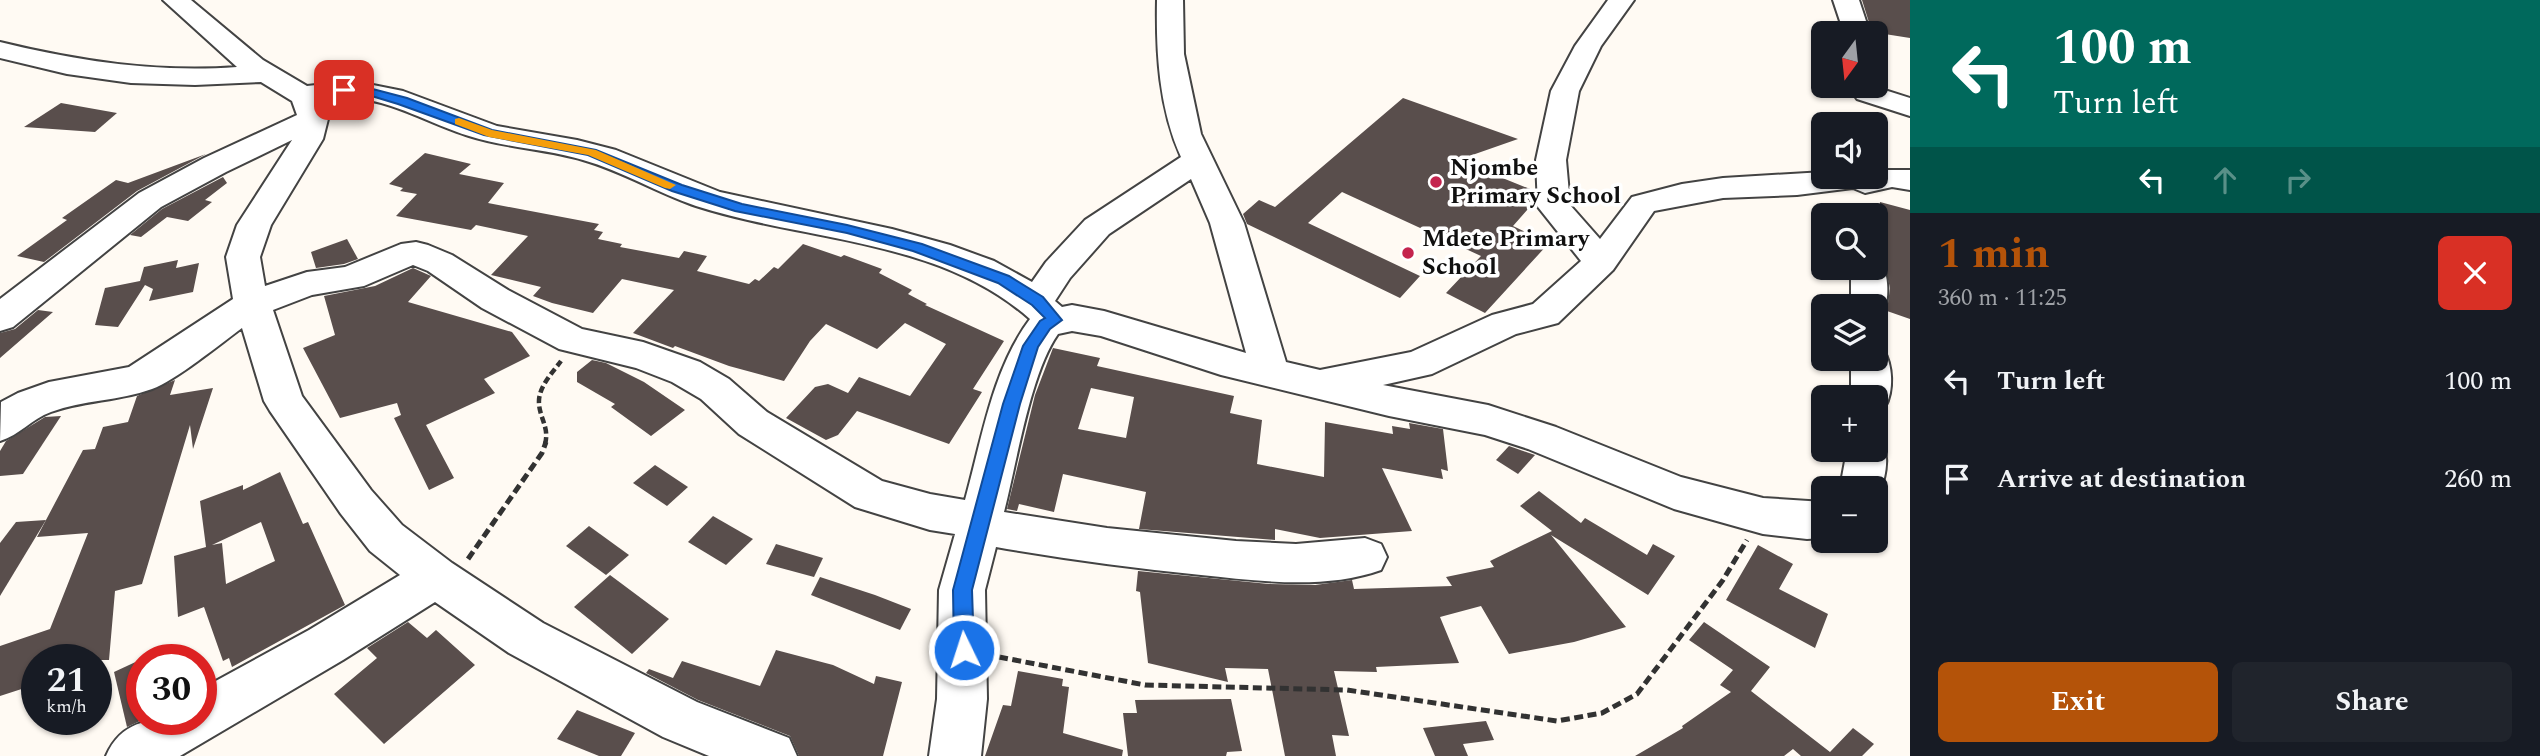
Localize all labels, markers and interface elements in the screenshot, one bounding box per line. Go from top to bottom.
text: 100 m [2053,11,2192,86]
north arrow [1811,21,1888,98]
map controls [1811,21,1888,553]
icon: left [1938,28,2029,119]
pin [314,60,374,120]
icon: arrive [325,71,363,109]
text: Turn left [2053,79,2179,128]
button: sound [1811,112,1888,189]
place label: Njombe Primary School [1450,150,1621,214]
icon: left [2133,161,2171,199]
icon: ahead [2206,161,2244,199]
icon: right [2279,161,2317,199]
marker: Njombe Primary School [1428,174,1444,190]
button: search [1811,203,1888,280]
place label: Mdete Primary School [1422,221,1591,285]
text: 1 min [1938,223,2050,286]
button: close [2438,236,2512,310]
marker: Mdete Primary School [1400,245,1416,261]
text: 360 m · 11:25 [1938,281,2067,316]
button: layers [1811,294,1888,371]
text: Turn left [1997,361,2105,401]
text: 100 m [2444,361,2512,401]
icon: left [1938,362,1976,400]
button: + [1811,385,1888,462]
text: Arrive at destination [1997,459,2246,499]
text: 260 m [2444,459,2512,499]
icon: arrive [1938,460,1976,498]
button: − [1811,476,1888,553]
position arrow [927,613,1001,687]
speed limit sign: 30 [126,644,217,735]
text: 21 [47,654,86,707]
button: Exit [1938,662,2218,742]
button: Share [2232,662,2512,742]
text: km/h [46,693,87,720]

